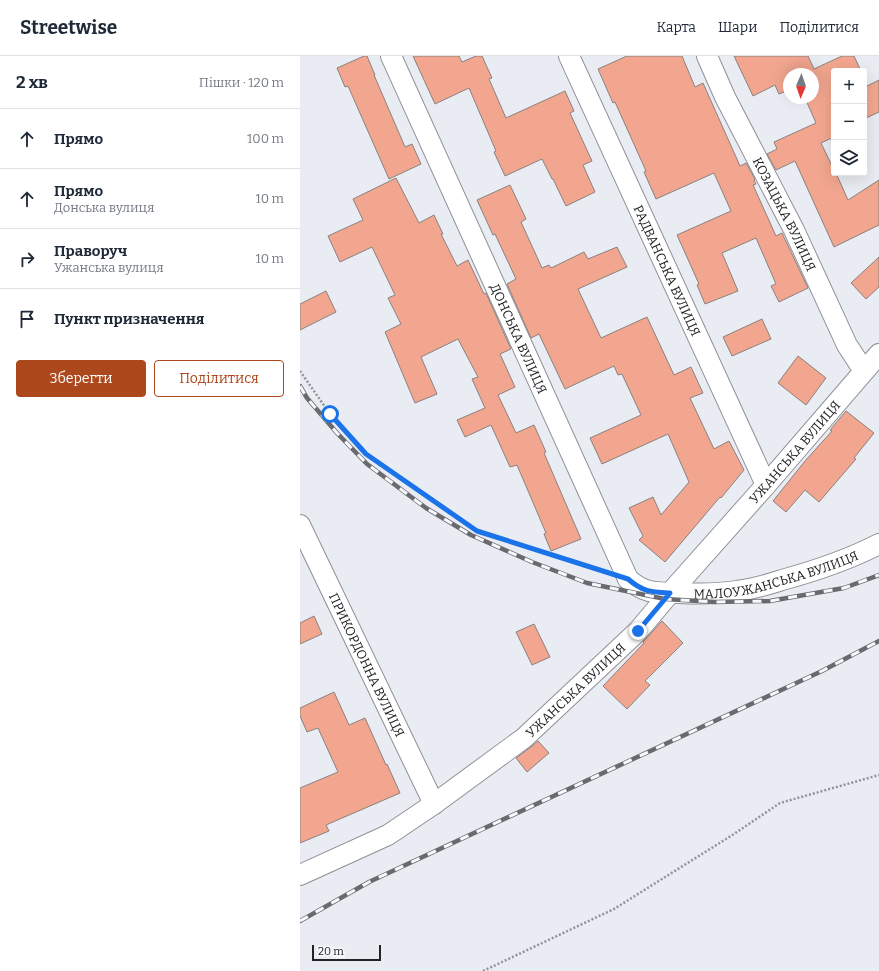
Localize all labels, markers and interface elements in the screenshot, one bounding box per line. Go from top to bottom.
text: Streetwise [20,16,117,39]
text: Карта [657,19,696,36]
text: Шари [718,19,757,36]
text: Поділитися [779,19,859,36]
north arrow [783,68,819,104]
map controls [831,68,867,176]
button: + [831,68,867,104]
text: 2 хв [16,72,48,93]
text: Пішки · 120 m [199,75,284,90]
button: − [831,104,867,140]
icon: ahead [16,128,38,150]
text: Прямо [54,130,103,148]
text: 100 m [247,131,284,146]
button: layers [831,140,867,176]
street label: КОЗАЦЬКА ВУЛИЦЯ [750,154,819,273]
text: Прямо [54,182,103,200]
icon: ahead [16,188,38,210]
text: 10 m [255,191,284,206]
text: Донська вулиця [54,200,154,215]
street label: РАДВАНСЬКА ВУЛИЦЯ [631,203,704,338]
text: Праворуч [54,242,127,260]
icon: right [16,248,38,270]
text: 10 m [255,251,284,266]
text: Ужанська вулиця [54,260,164,275]
street label: ДОНСЬКА ВУЛИЦЯ [488,281,550,396]
icon: arrive [16,308,38,330]
text: Пункт призначення [54,310,204,328]
button: Зберегти [16,360,146,397]
button: Поділитися [154,360,284,397]
street label: УЖАНСЬКА ВУЛИЦЯ [746,397,843,506]
route start [321,405,339,423]
street label: МАЛОУЖАНСЬКА ВУЛИЦЯ [693,547,860,601]
street label: ПРИКОРДОННА ВУЛИЦЯ [326,590,408,739]
route end [629,622,647,640]
street label: УЖАНСЬКА ВУЛИЦЯ [522,640,628,740]
scale bar [312,943,381,962]
text: 20 m [318,945,344,958]

